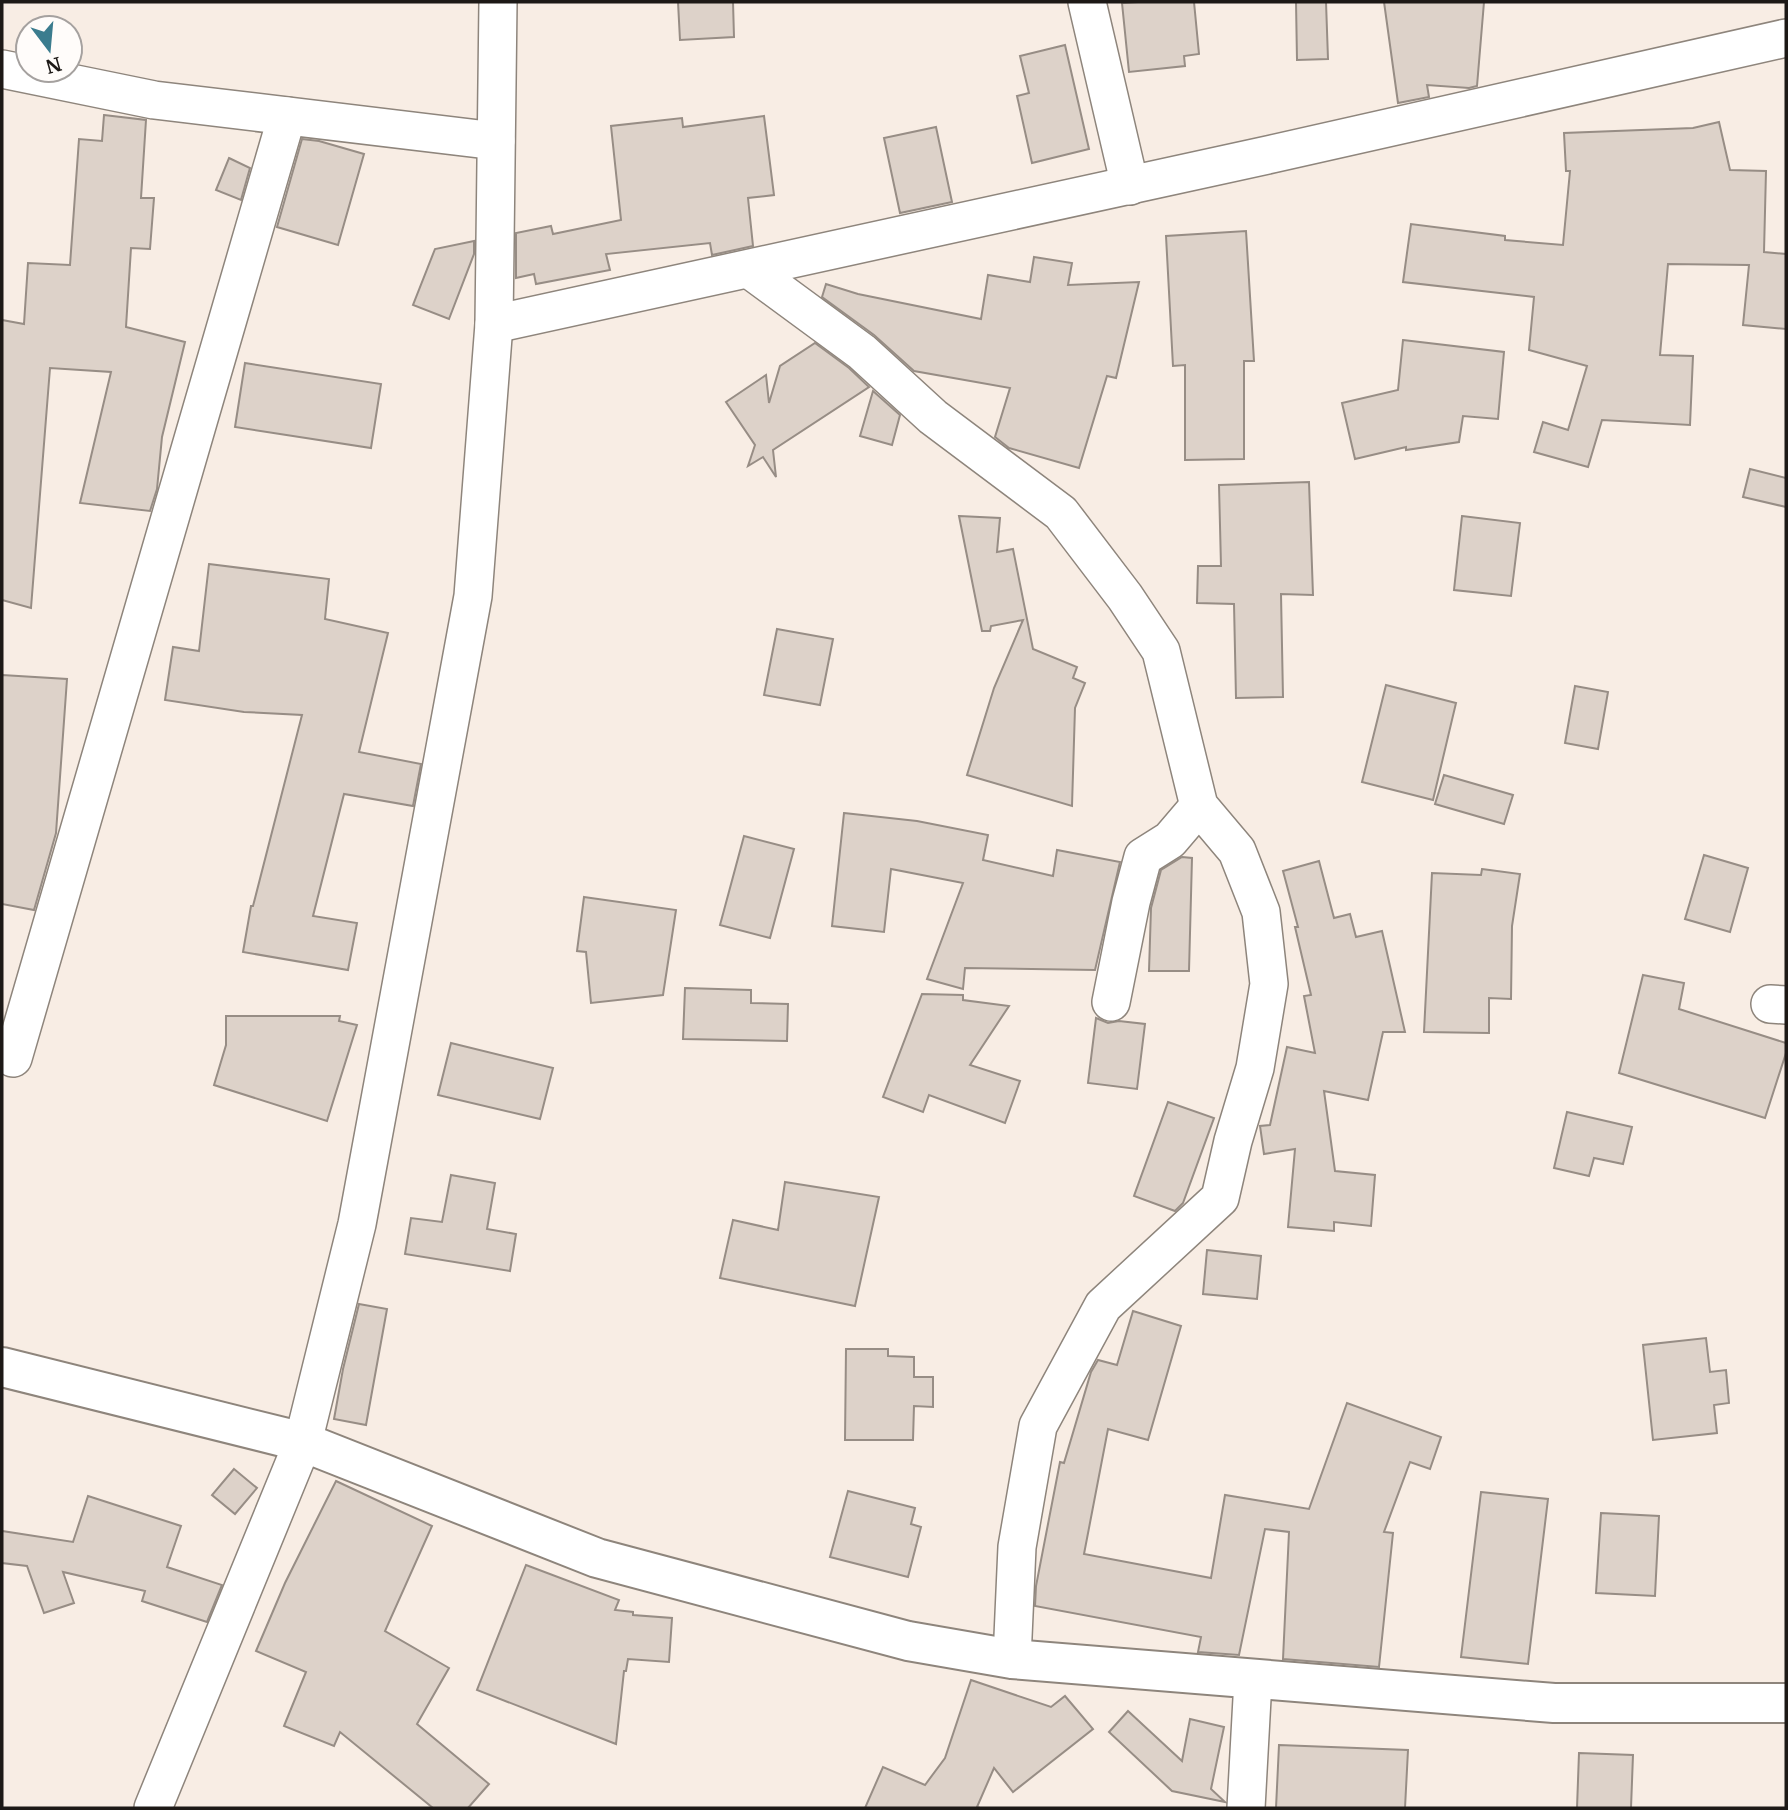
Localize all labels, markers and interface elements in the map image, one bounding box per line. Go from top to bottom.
north arrow [14,14,84,84]
text: N [43,52,64,79]

